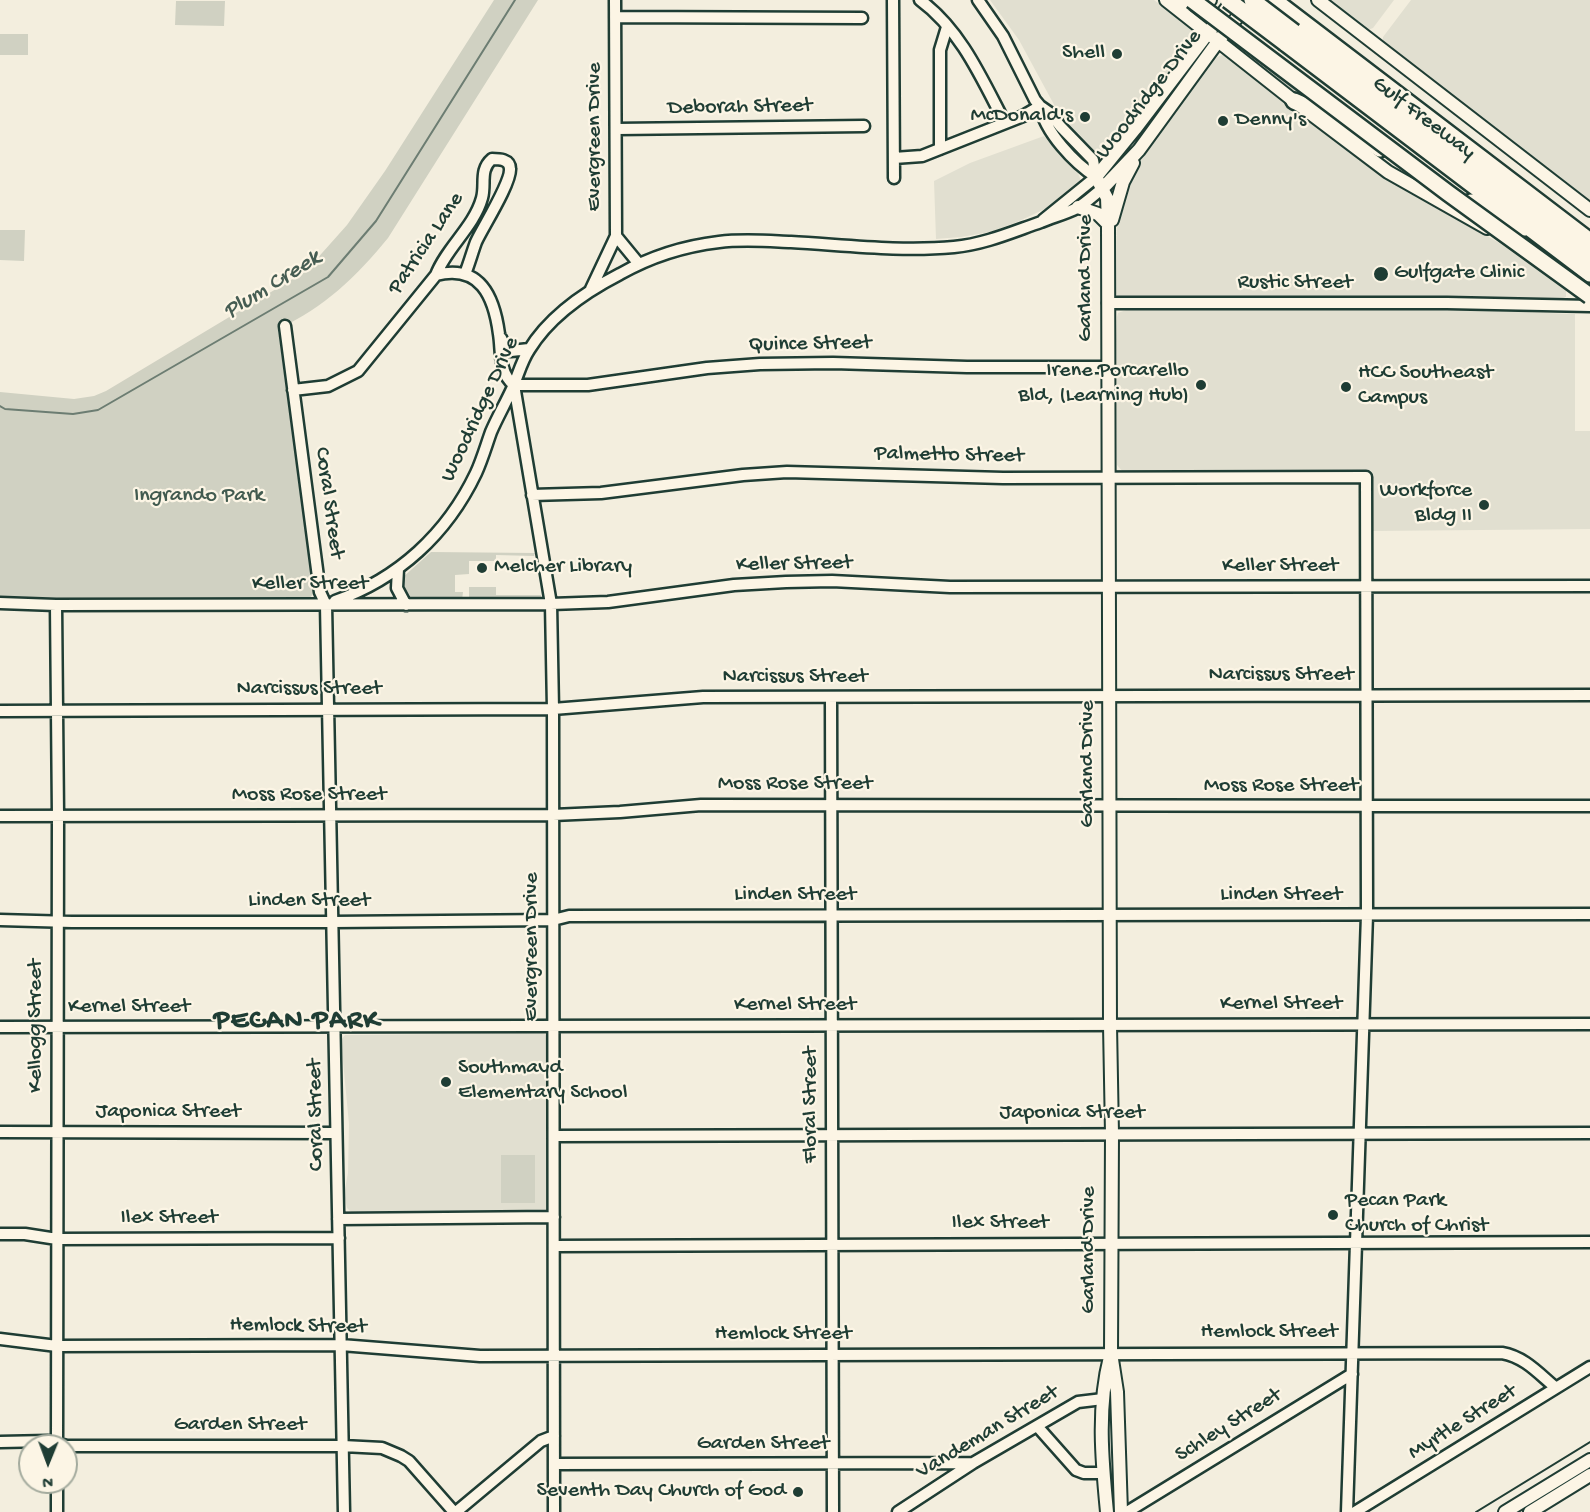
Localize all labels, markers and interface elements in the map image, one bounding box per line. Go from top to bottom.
street label: Woodridge Drive [1091,25,1209,165]
place label: Shell [1062,41,1105,67]
marker: Shell [1110,47,1124,61]
street label: Evergreen Drive [583,62,609,212]
street label: Gulf Freeway [1366,71,1480,167]
street label: Deborah Street [668,94,812,122]
place label: McDonald's [970,104,1073,130]
place label: Denny's [1235,108,1306,134]
marker: McDonald's [1078,110,1092,124]
marker: Denny's [1216,114,1230,128]
street label: Patricia Lane [383,188,471,300]
street label: Garland Drive [1074,214,1100,342]
water label: Plum Creek [219,245,327,327]
place label: Gulfgate Clinic [1394,261,1524,287]
marker: Gulfgate Clinic [1372,265,1390,283]
street label: Rustic Street [1237,271,1353,297]
street label: Quince Street [748,331,872,359]
street label: Woodridge Drive [436,333,526,487]
place label: Irene Porcarello Bld, (Learning Hub) [1018,359,1189,410]
place label: HCC Southeast Campus [1358,361,1493,412]
marker: Irene Porcarello Bld, (Learning Hub) [1194,378,1208,392]
marker: HCC Southeast Campus [1339,380,1353,394]
street label: Palmetto Street [874,441,1024,471]
street label: Coral Street [307,446,349,560]
place label: Workforce Bldg II [1380,479,1472,530]
park label: Ingrando Park [134,484,264,510]
marker: Workforce Bldg II [1477,498,1491,512]
street label: Keller Street [736,551,852,579]
street label: Keller Street [1222,554,1338,580]
place label: Melcher Library [494,555,632,581]
marker: Melcher Library [475,561,489,575]
street label: Keller Street [252,572,368,598]
street label: Narcissus Street [1208,663,1354,689]
street label: Narcissus Street [722,665,868,691]
street label: Narcissus Street [236,677,382,703]
street label: Garland Drive [1076,700,1102,828]
street label: Moss Rose Street [718,772,872,798]
street label: Moss Rose Street [1204,774,1358,800]
street label: Moss Rose Street [232,783,386,809]
street label: Evergreen Drive [520,872,546,1022]
street label: Linden Street [734,883,856,909]
street label: Linden Street [1220,883,1342,909]
street label: Linden Street [248,889,370,915]
street label: Kellogg Street [24,959,50,1093]
street label: Kernel Street [1220,992,1342,1018]
street label: Kernel Street [734,993,856,1019]
street label: Kernel Street [68,995,190,1021]
district label: PECAN PARK [214,1006,380,1040]
street label: Floral Street [799,1047,825,1163]
place label: Southmayd Elementary School [458,1056,628,1108]
street label: Coral Street [303,1059,331,1171]
marker: Southmayd Elementary School [439,1075,453,1089]
street label: Japonica Street [96,1100,240,1126]
street label: Japonica Street [1000,1101,1144,1127]
street label: Garland Drive [1077,1186,1103,1314]
place label: Pecan Park Church of Christ [1345,1189,1488,1240]
street label: Ilex Street [121,1206,217,1232]
marker: Pecan Park Church of Christ [1326,1208,1340,1222]
street label: Ilex Street [952,1211,1048,1237]
street label: Hemlock Street [229,1313,367,1341]
street label: Hemlock Street [1201,1320,1337,1346]
street label: Hemlock Street [715,1322,851,1348]
street label: Myrtle Street [1404,1379,1522,1467]
street label: Vandeman Street [912,1380,1064,1486]
street label: Schley Street [1171,1383,1287,1469]
street label: Garden Street [174,1413,306,1439]
street label: Garden Street [697,1432,829,1458]
north arrow [18,1434,78,1494]
text: N [42,1471,53,1490]
place label: Seventh Day Church of God [536,1479,786,1505]
marker: Seventh Day Church of God [791,1485,805,1499]

